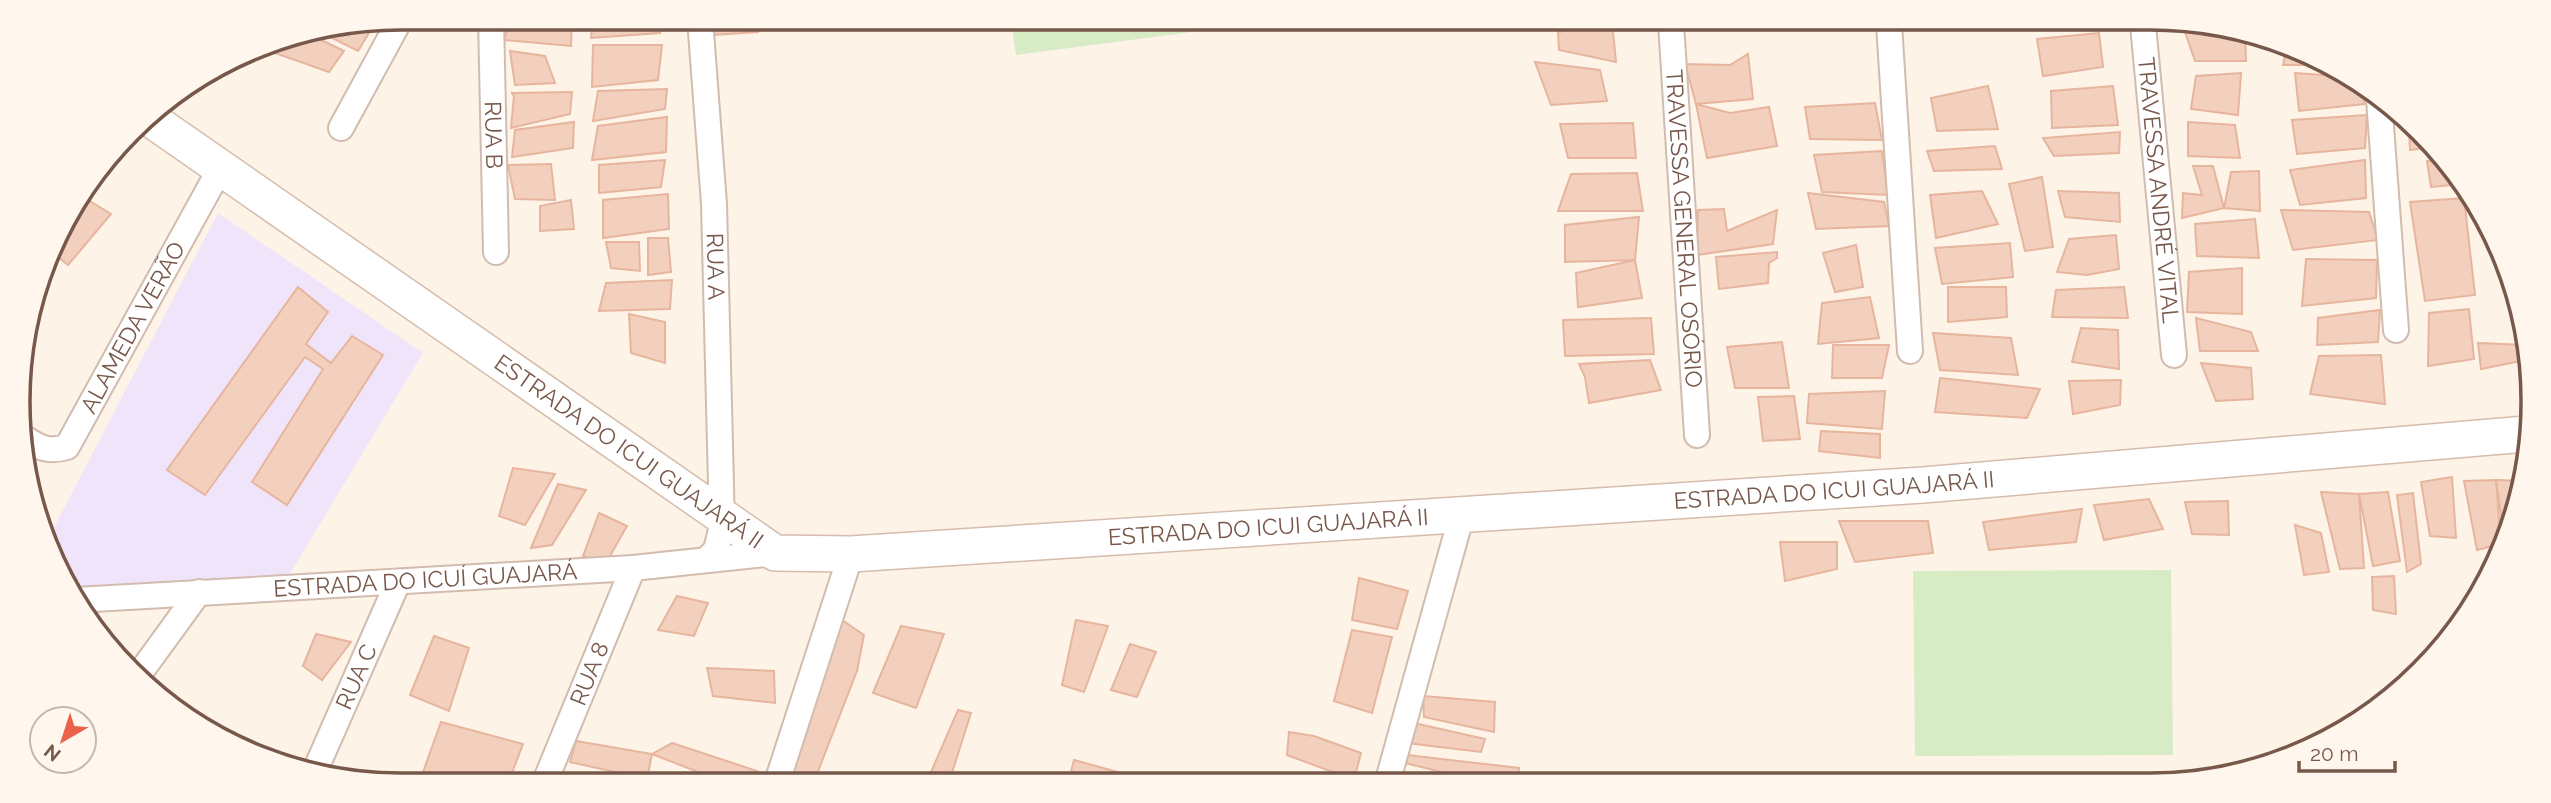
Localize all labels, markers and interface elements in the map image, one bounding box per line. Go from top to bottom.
street label: TRAVESSA ANDRÉ VITAL [2133,56,2185,325]
street label: TRAVESSA GENERAL OSÓRIO [1661,69,1708,389]
street label: RUA B [480,101,508,169]
street label: RUA A [702,232,730,301]
street label: ALAMEDA VERÃO [74,237,190,418]
street label: ESTRADA DO ICUI GUAJARÁ II [490,348,769,554]
street label: ESTRADA DO ICUI GUAJARÁ II [1673,465,1995,514]
street label: ESTRADA DO ICUI GUAJARÁ II [1107,503,1429,550]
street label: ESTRADA DO ICUÍ GUAJARÁ [273,557,579,602]
street label: RUA 8 [564,638,614,709]
street label: RUA C [330,640,382,713]
north arrow [28,705,98,775]
scale bar [2299,730,2395,774]
text: N [40,740,65,766]
text: 20 m [2310,741,2358,766]

